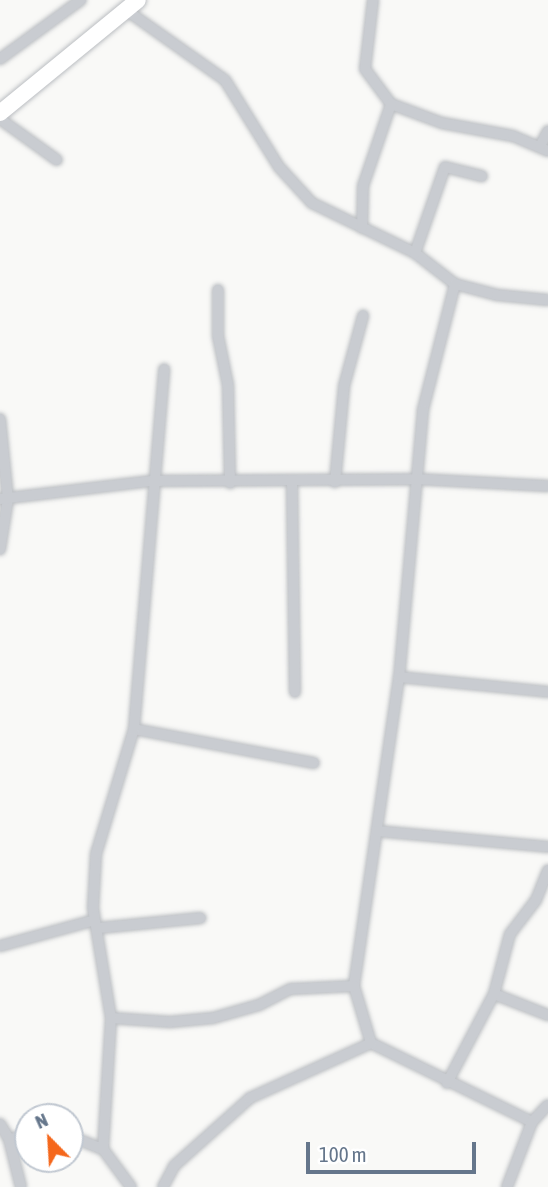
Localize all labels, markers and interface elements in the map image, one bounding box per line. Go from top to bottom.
north arrow [14,1103,84,1173]
text: N [32,1108,51,1133]
scale bar [310,1128,480,1172]
text: 100 m [319,1142,367,1166]

